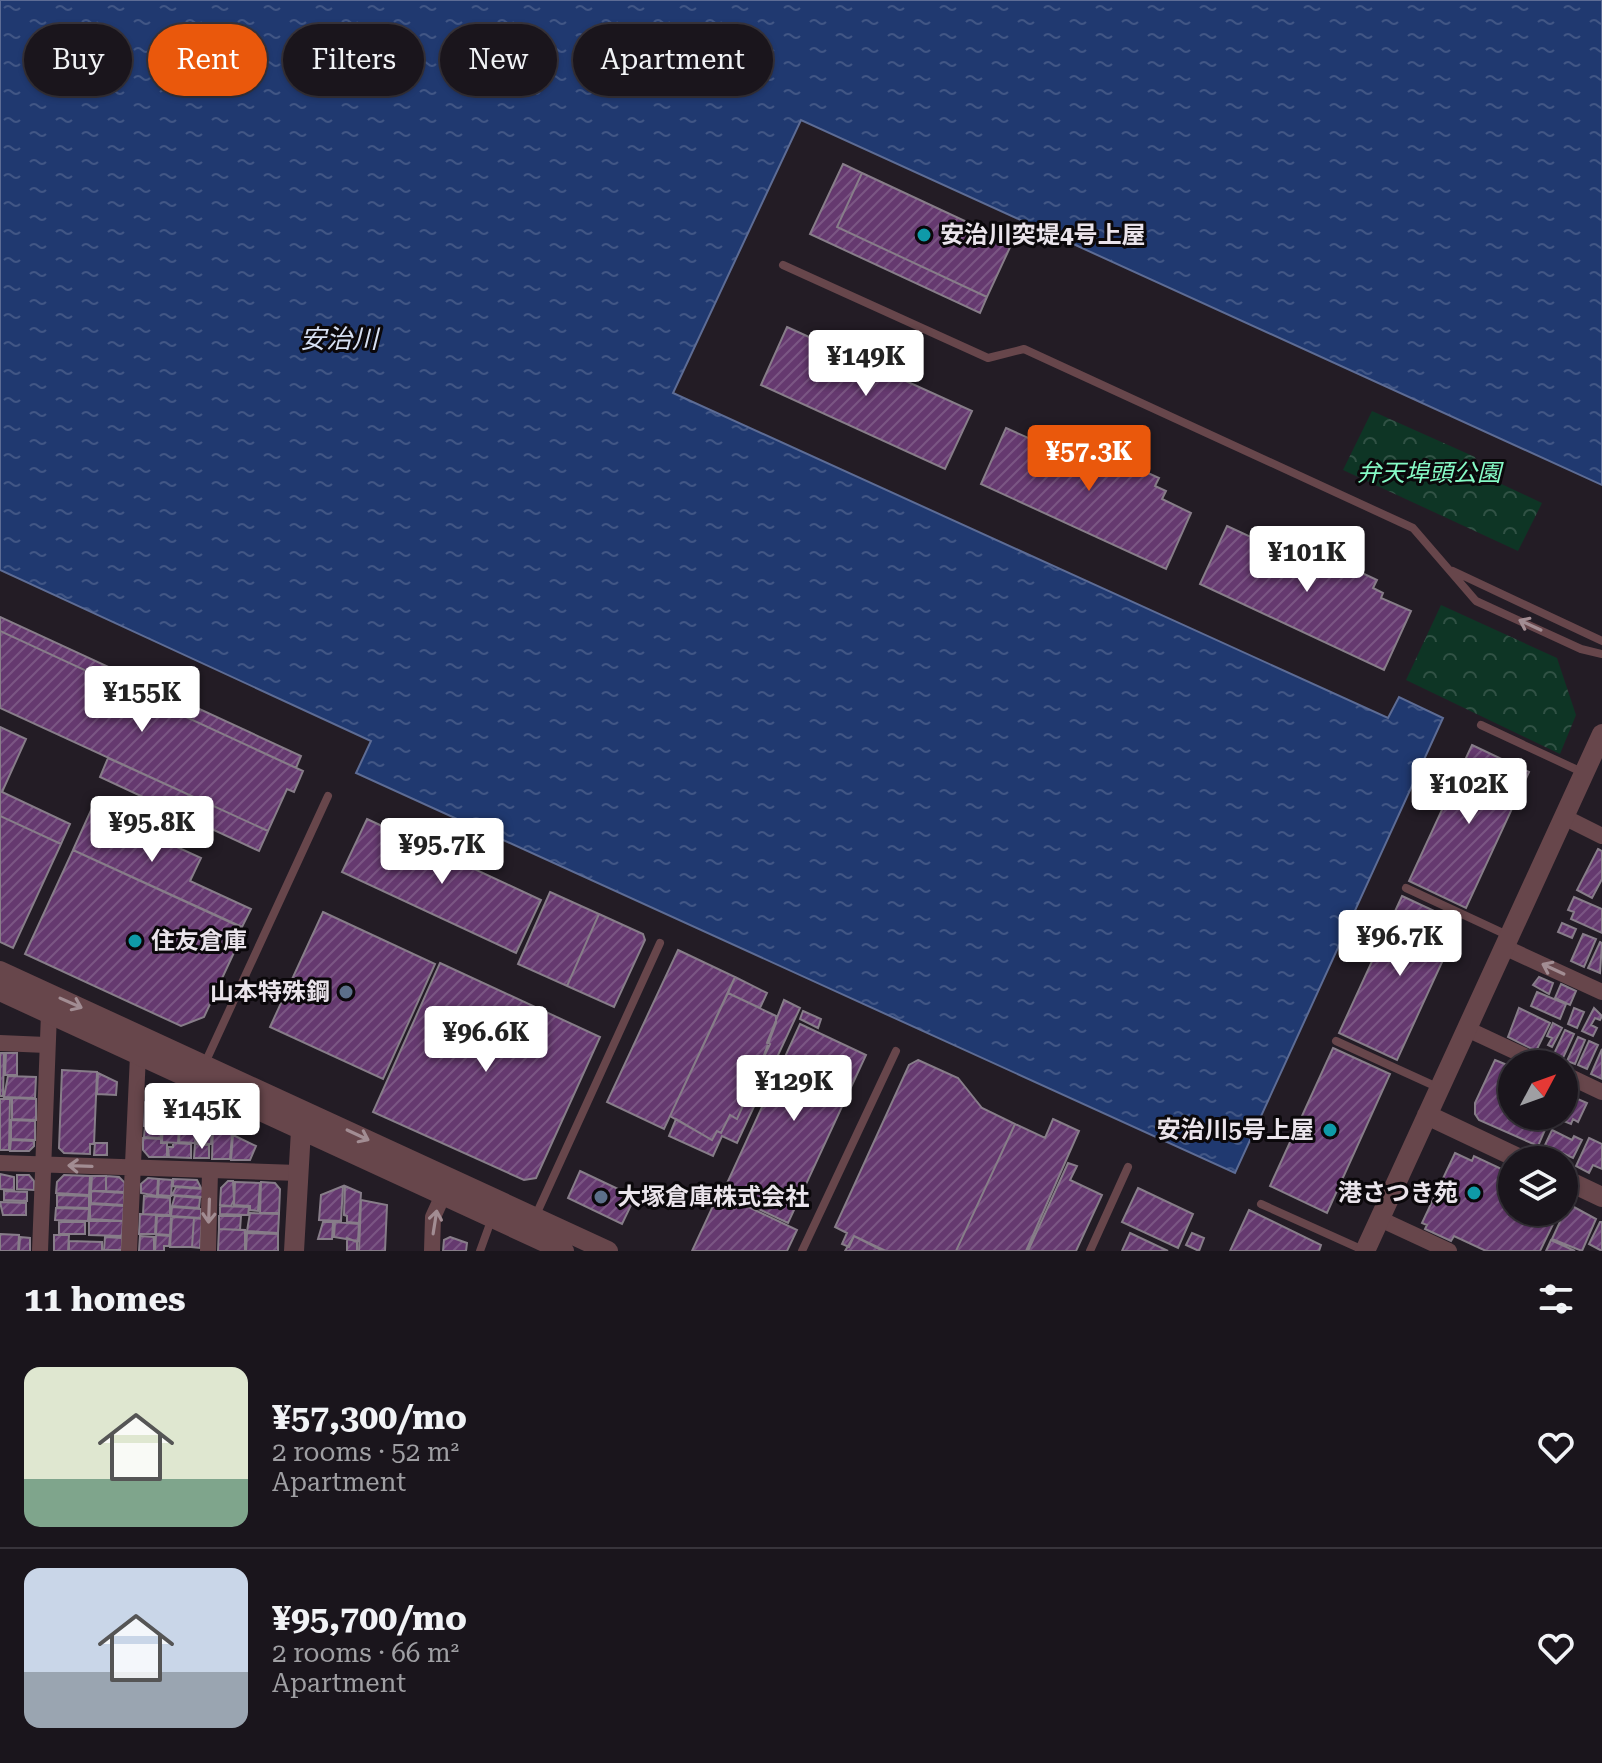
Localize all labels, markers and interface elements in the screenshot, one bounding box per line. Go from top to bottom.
chip: Buy [24,24,132,96]
chip: Rent [148,24,267,96]
chip: Filters [283,24,424,96]
chip: New [440,24,557,96]
chip: Apartment [573,24,773,96]
place label: 安治川突堤4号上屋 [940,221,1145,249]
marker: 安治川突堤4号上屋 [915,226,933,244]
water label: 安治川 [300,324,381,354]
pin: ¥149K [810,330,922,398]
text: ¥149K [827,341,905,371]
pin: ¥57.3K [1024,425,1154,493]
text: ¥57.3K [1046,436,1132,466]
park label: 弁天埠頭公園 [1357,459,1504,487]
pin: ¥101K [1251,526,1363,594]
text: ¥101K [1268,537,1346,567]
one-way arrow [1518,617,1542,632]
pin: ¥155K [86,666,198,734]
text: ¥155K [103,677,181,707]
pin: ¥102K [1413,758,1525,826]
text: ¥102K [1430,769,1508,799]
pin: ¥95.8K [87,796,217,864]
text: ¥95.8K [109,807,195,837]
pin: ¥95.7K [377,818,507,886]
text: ¥95.7K [399,829,485,859]
pin: ¥96.7K [1335,910,1465,978]
text: ¥96.7K [1357,921,1443,951]
place label: 住友倉庫 [151,927,247,955]
marker: 住友倉庫 [126,932,144,950]
one-way arrow [1541,961,1566,976]
place label: 山本特殊鋼 [210,978,330,1006]
marker: 山本特殊鋼 [337,983,355,1001]
one-way arrow [58,997,83,1012]
pin: ¥96.6K [421,1006,551,1074]
text: ¥96.6K [443,1017,529,1047]
north arrow [1498,1050,1578,1130]
map controls [1498,1050,1578,1226]
pin: ¥129K [738,1055,850,1123]
text: ¥129K [755,1066,833,1096]
pin: ¥145K [146,1083,258,1151]
text: ¥145K [163,1094,241,1124]
place label: 安治川5号上屋 [1157,1116,1314,1144]
marker: 安治川5号上屋 [1321,1121,1339,1139]
one-way arrow [346,1128,370,1143]
button: layers [1498,1146,1578,1226]
one-way arrow [67,1159,94,1174]
place label: 港さつき苑 [1338,1179,1458,1207]
place label: 大塚倉庫株式会社 [617,1183,809,1211]
marker: 港さつき苑 [1465,1184,1483,1202]
marker: 大塚倉庫株式会社 [592,1188,610,1206]
one-way arrow [201,1197,216,1224]
one-way arrow [428,1210,443,1236]
icon: filters [1534,1277,1578,1321]
text: 11 homes [24,1279,186,1319]
text: ¥57,300/mo [272,1397,467,1437]
icon: home [88,1399,184,1495]
icon: heart [1534,1425,1578,1469]
text: 2 rooms · 52 m² [272,1437,459,1467]
text: Apartment [272,1467,406,1497]
text: ¥95,700/mo [272,1598,467,1638]
icon: home [88,1600,184,1696]
icon: heart [1534,1626,1578,1670]
text: 2 rooms · 66 m² [272,1638,459,1668]
text: Apartment [272,1668,406,1698]

